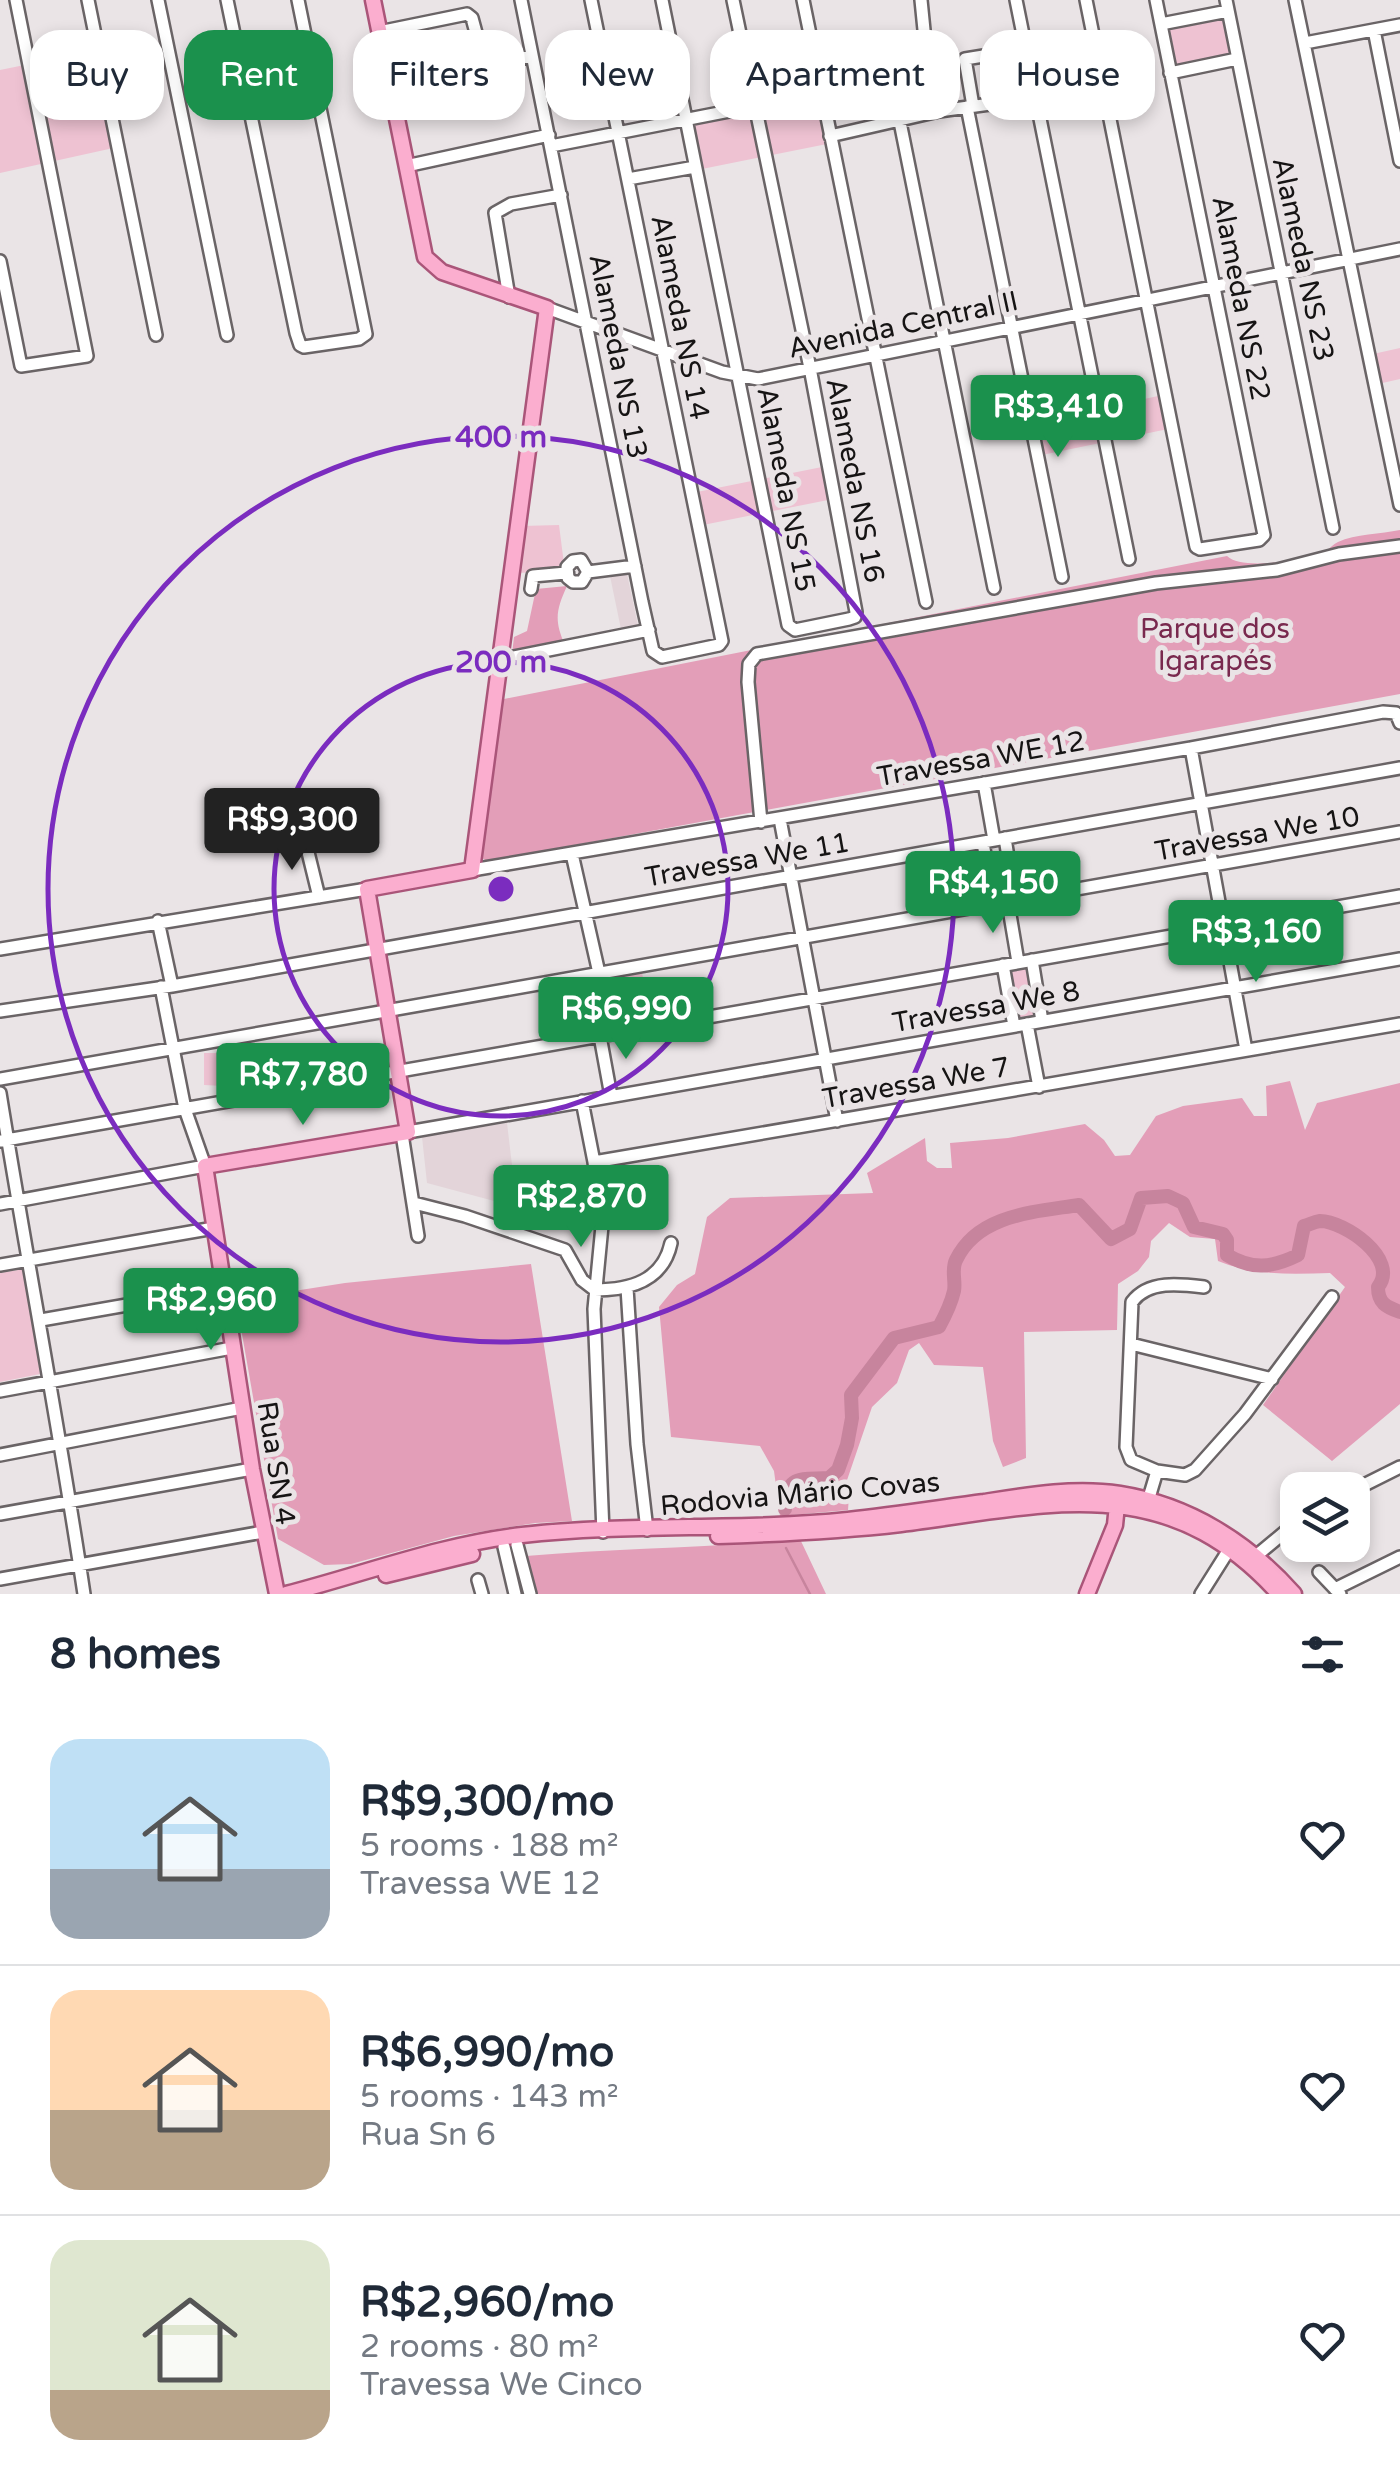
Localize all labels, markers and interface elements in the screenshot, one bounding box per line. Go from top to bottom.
chip: Buy [30,30,164,120]
chip: Rent [184,30,333,120]
chip: Filters [353,30,525,120]
chip: New [545,30,690,120]
chip: Apartment [710,30,960,120]
chip: House [980,30,1155,120]
street label: Alameda NS 23 [1265,154,1341,364]
street label: Alameda NS 22 [1204,193,1278,403]
street label: Alameda NS 14 [643,212,717,422]
street label: Alameda NS 13 [581,251,655,461]
street label: Avenida Central II [785,284,1021,366]
street label: Alameda NS 16 [818,375,892,585]
pin: R$3,410 [966,375,1150,460]
street label: Alameda NS 15 [749,384,823,594]
text: R$3,410 [993,388,1123,426]
text: 400 m [455,419,547,456]
park label: Parque dos Igarapés [1140,612,1290,678]
text: 200 m [455,644,547,681]
street label: Travessa WE 12 [875,724,1088,794]
pin: R$9,300 [200,788,384,873]
street label: Travessa We 10 [1152,799,1362,869]
text: R$9,300 [226,801,358,839]
street label: Travessa We 11 [642,825,852,895]
pin: R$4,150 [901,851,1085,936]
text: R$4,150 [927,864,1059,902]
centre of rings [483,871,519,907]
pin: R$3,160 [1164,900,1348,985]
text: R$3,160 [1190,913,1322,951]
street label: Travessa We 8 [890,974,1083,1040]
pin: R$6,990 [534,977,718,1062]
text: R$6,990 [560,990,692,1028]
pin: R$7,780 [211,1043,395,1128]
street label: Travessa We 7 [820,1050,1013,1116]
text: R$7,780 [238,1056,368,1094]
pin: R$2,870 [489,1165,673,1250]
text: R$2,870 [515,1178,647,1216]
pin: R$2,960 [119,1268,303,1353]
text: R$2,960 [145,1281,277,1319]
street label: Rua SN 4 [249,1399,303,1527]
street label: Rodovia Mário Covas [659,1465,941,1523]
map controls [1280,1472,1370,1562]
button: layers [1280,1472,1370,1562]
icon: filters [1295,1627,1350,1682]
text: 8 homes [50,1629,221,1680]
text: R$9,300/mo [360,1776,614,1827]
icon: home [130,1779,250,1899]
icon: heart [1295,1812,1350,1867]
text: 5 rooms · 188 m² [360,1827,619,1865]
text: Travessa WE 12 [360,1865,601,1903]
text: R$6,990/mo [360,2027,614,2078]
icon: home [130,2030,250,2150]
icon: heart [1295,2063,1350,2118]
text: 5 rooms · 143 m² [360,2078,619,2116]
text: Rua Sn 6 [360,2116,496,2154]
text: R$2,960/mo [360,2277,614,2328]
icon: home [130,2280,250,2400]
icon: heart [1295,2313,1350,2368]
text: 2 rooms · 80 m² [360,2328,599,2366]
text: Travessa We Cinco [360,2366,643,2404]

